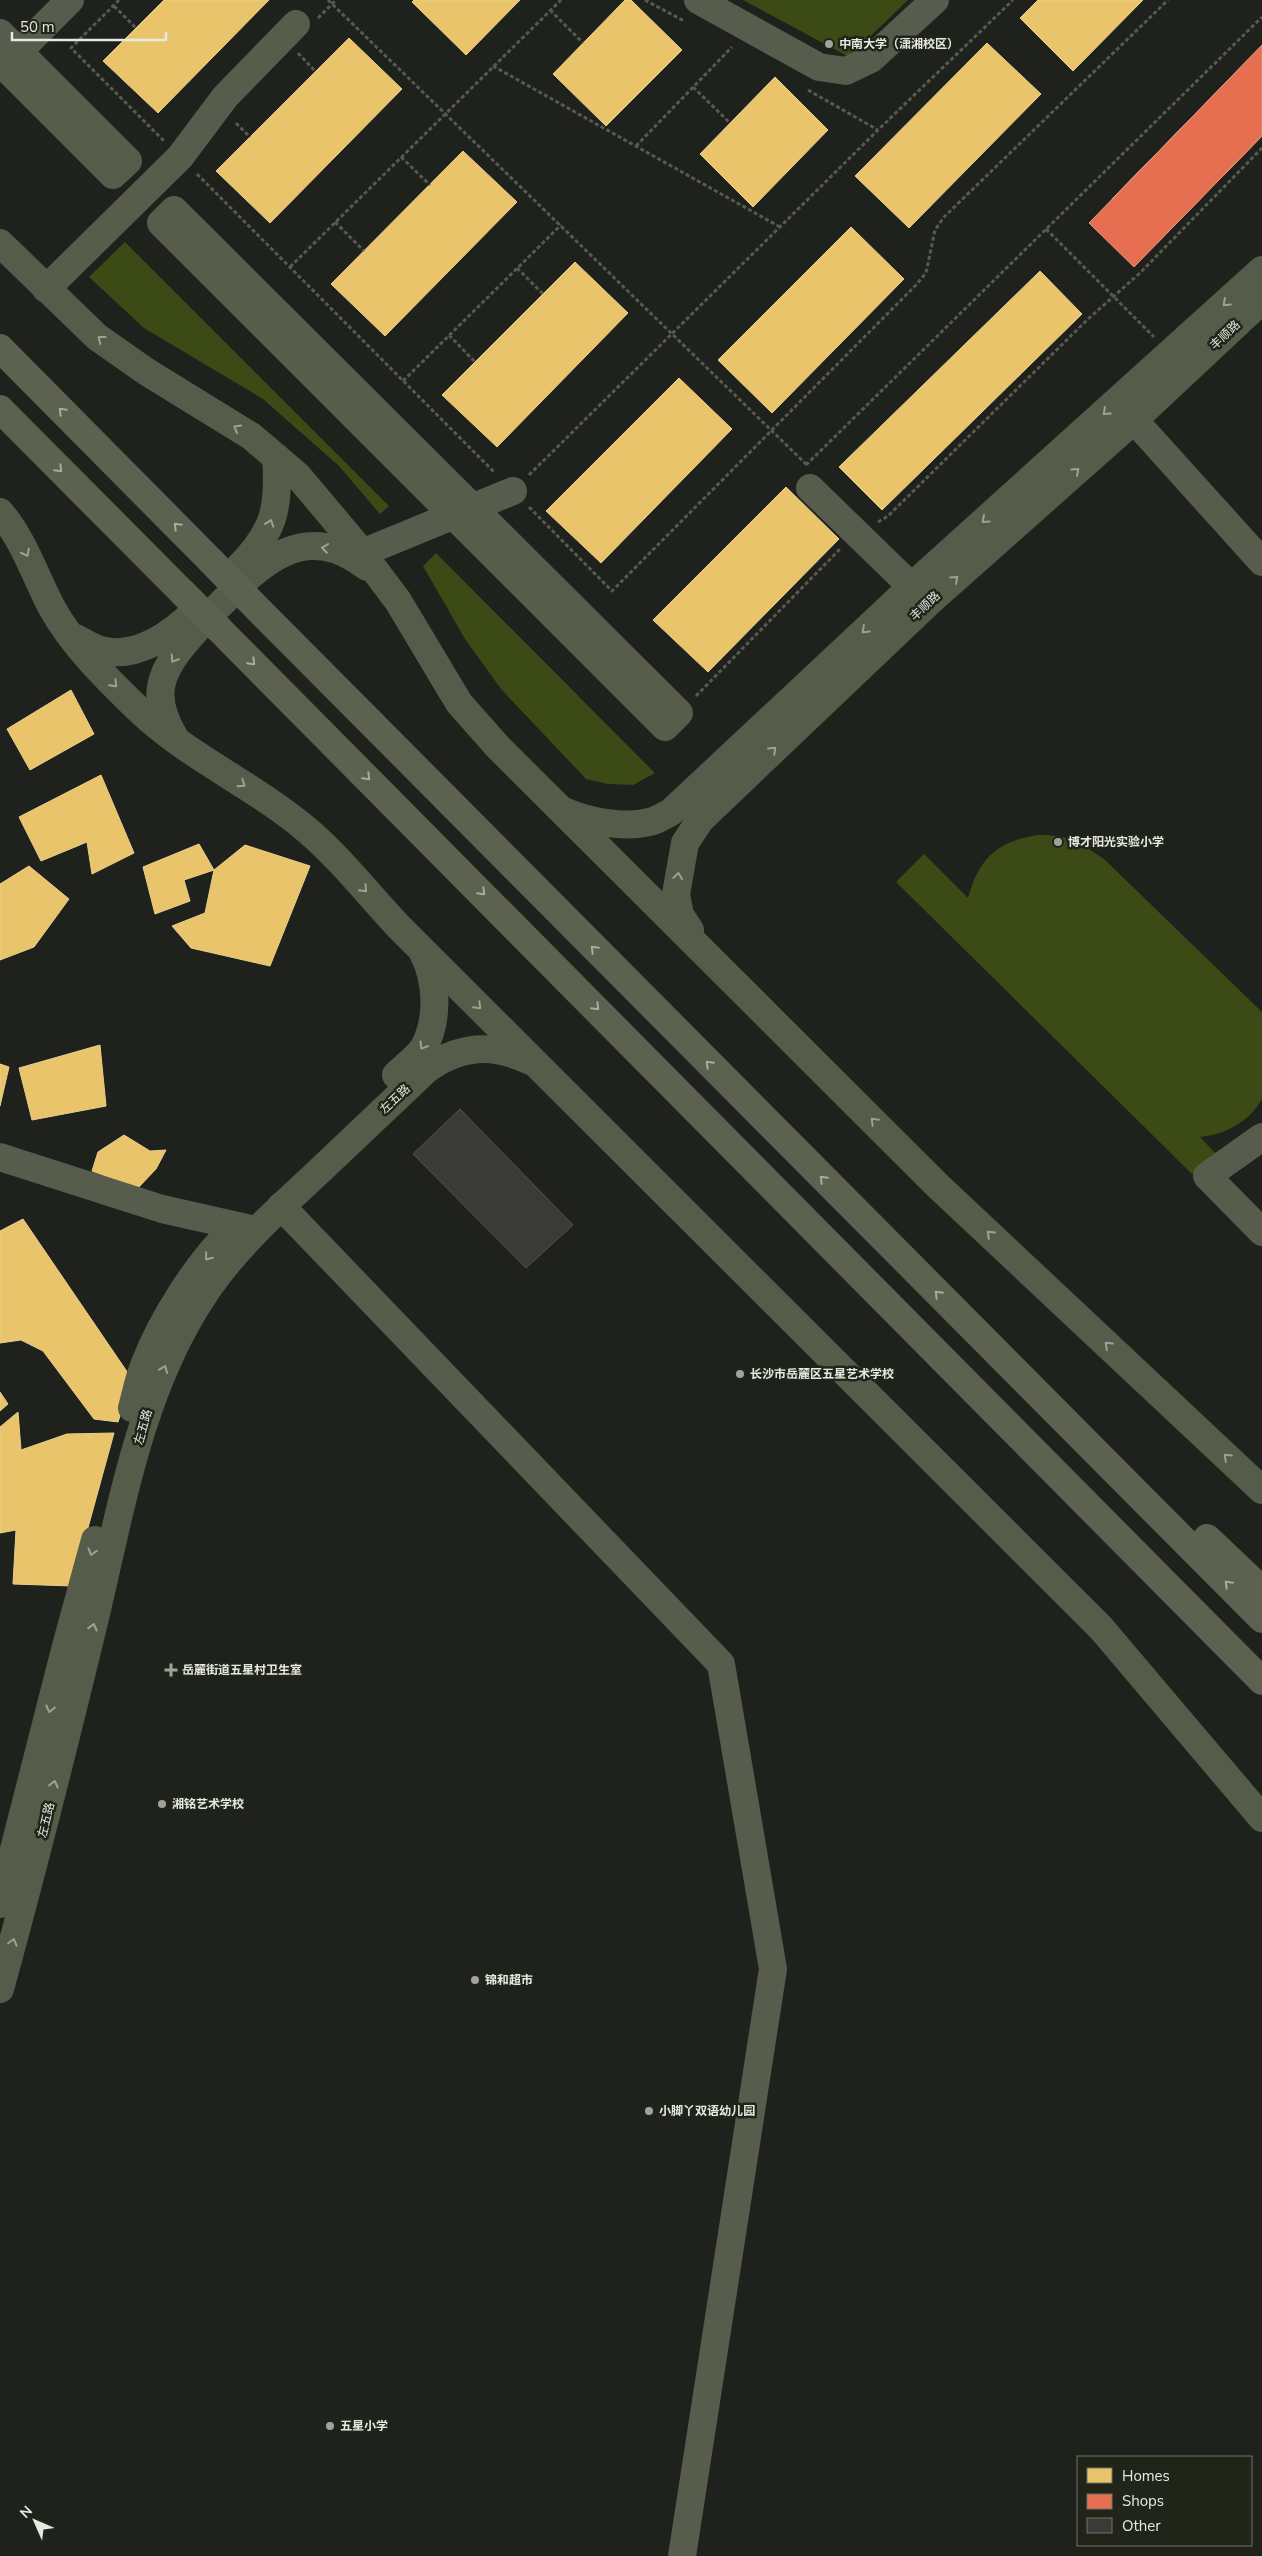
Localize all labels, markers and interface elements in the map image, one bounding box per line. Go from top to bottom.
scale bar [12,10,166,42]
text: 50 m [20,17,55,37]
place label: 中南大学（潇湘校区） [839,36,959,52]
marker: 中南大学（潇湘校区） [823,38,835,50]
one-way arrow [1223,297,1232,306]
street label: 丰顺路 [1206,317,1244,353]
one-way arrow [98,337,107,345]
one-way arrow [1102,406,1111,415]
one-way arrow [59,408,68,417]
one-way arrow [234,425,243,435]
one-way arrow [53,463,62,472]
one-way arrow [1071,468,1080,477]
one-way arrow [981,514,990,523]
one-way arrow [265,519,275,528]
one-way arrow [174,523,183,532]
one-way arrow [321,543,329,554]
one-way arrow [20,548,30,557]
one-way arrow [949,575,958,584]
street label: 丰顺路 [906,588,944,624]
one-way arrow [862,624,871,633]
one-way arrow [171,654,180,663]
one-way arrow [246,656,255,665]
one-way arrow [108,678,117,687]
one-way arrow [767,747,776,756]
one-way arrow [361,771,370,780]
one-way arrow [236,778,245,788]
place label: 博才阳光实验小学 [1068,834,1164,850]
marker: 博才阳光实验小学 [1052,836,1064,848]
one-way arrow [672,872,683,880]
one-way arrow [359,884,368,893]
one-way arrow [476,886,485,895]
one-way arrow [591,946,600,955]
one-way arrow [472,1000,481,1009]
one-way arrow [590,1002,599,1011]
one-way arrow [420,1040,430,1049]
one-way arrow [705,1061,714,1070]
street label: 左五路 [376,1081,414,1117]
one-way arrow [870,1117,879,1126]
one-way arrow [820,1175,829,1184]
one-way arrow [987,1231,996,1240]
one-way arrow [205,1251,213,1260]
one-way arrow [935,1290,944,1299]
one-way arrow [1105,1342,1114,1351]
one-way arrow [158,1365,168,1374]
place label: 长沙市岳麓区五星艺术学校 [750,1366,894,1382]
marker: 长沙市岳麓区五星艺术学校 [734,1368,746,1380]
street label: 左五路 [130,1407,156,1447]
one-way arrow [1223,1454,1232,1463]
one-way arrow [87,1548,97,1556]
one-way arrow [1225,1581,1234,1590]
one-way arrow [87,1622,98,1631]
place label: 岳麓街道五星村卫生室 [182,1662,302,1678]
marker: 岳麓街道五星村卫生室 [164,1663,178,1677]
one-way arrow [45,1705,55,1713]
one-way arrow [48,1780,59,1789]
place label: 湘铭艺术学校 [172,1796,244,1812]
marker: 湘铭艺术学校 [156,1798,168,1810]
street label: 左五路 [34,1801,58,1839]
one-way arrow [7,1937,18,1946]
place label: 锦和超市 [485,1972,533,1988]
marker: 锦和超市 [469,1974,481,1986]
place label: 小脚丫双语幼儿园 [659,2103,755,2119]
marker: 小脚丫双语幼儿园 [643,2105,655,2117]
place label: 五星小学 [340,2418,388,2434]
marker: 五星小学 [324,2420,336,2432]
legend [1077,2456,1252,2546]
text: Homes [1122,2466,1170,2486]
text: Shops [1122,2491,1164,2511]
north arrow [10,2496,60,2546]
text: N [16,2502,37,2523]
text: Other [1122,2516,1161,2536]

